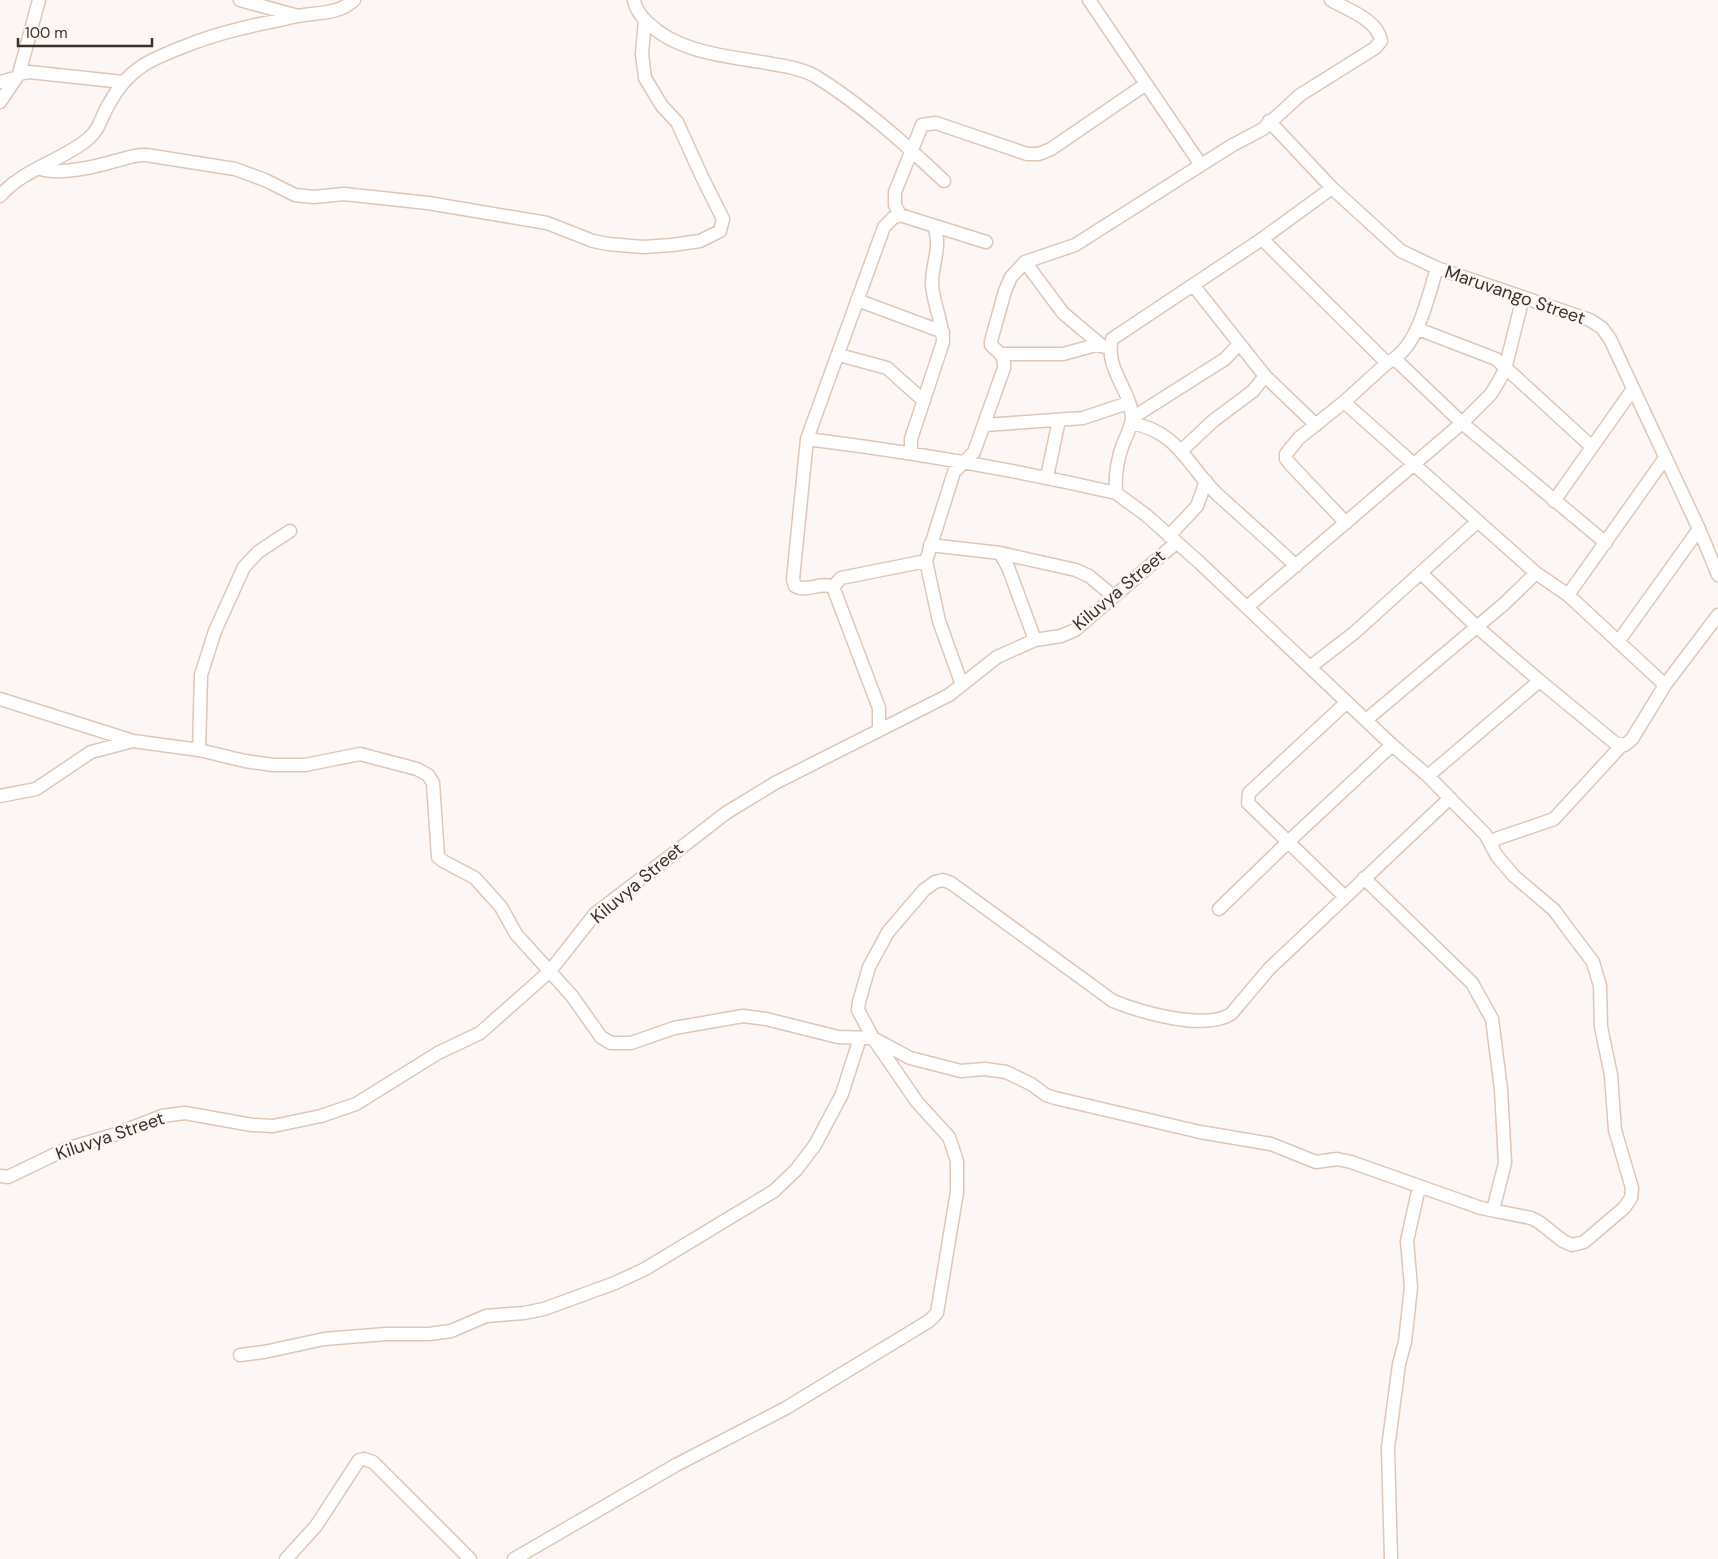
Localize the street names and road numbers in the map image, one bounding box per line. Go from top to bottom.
street label: Maruvango Street [1441,260,1589,330]
street label: Kiluvya Street [1068,544,1170,636]
street label: Kiluvya Street [586,837,688,929]
street label: Kiluvya Street [52,1106,168,1166]

